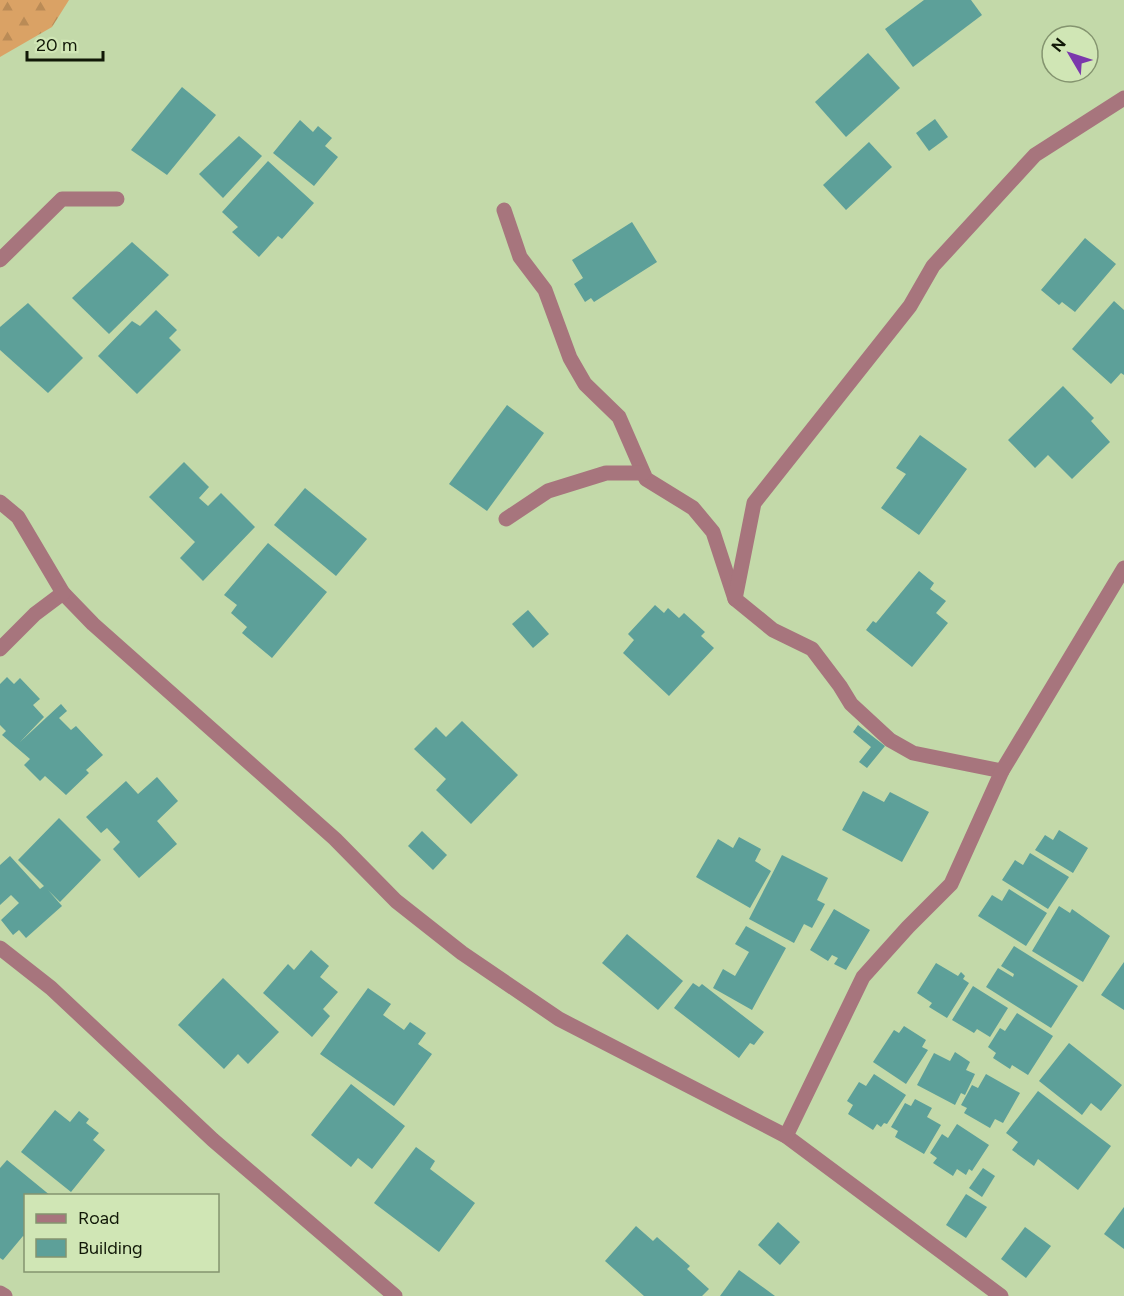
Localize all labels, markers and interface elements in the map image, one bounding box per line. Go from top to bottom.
scale bar [27,24,104,62]
north arrow [1040,24,1100,84]
text: 20 m [36,34,77,56]
text: N [1047,34,1070,56]
legend [24,1194,219,1272]
text: Road [78,1207,119,1229]
text: Building [78,1237,143,1259]

